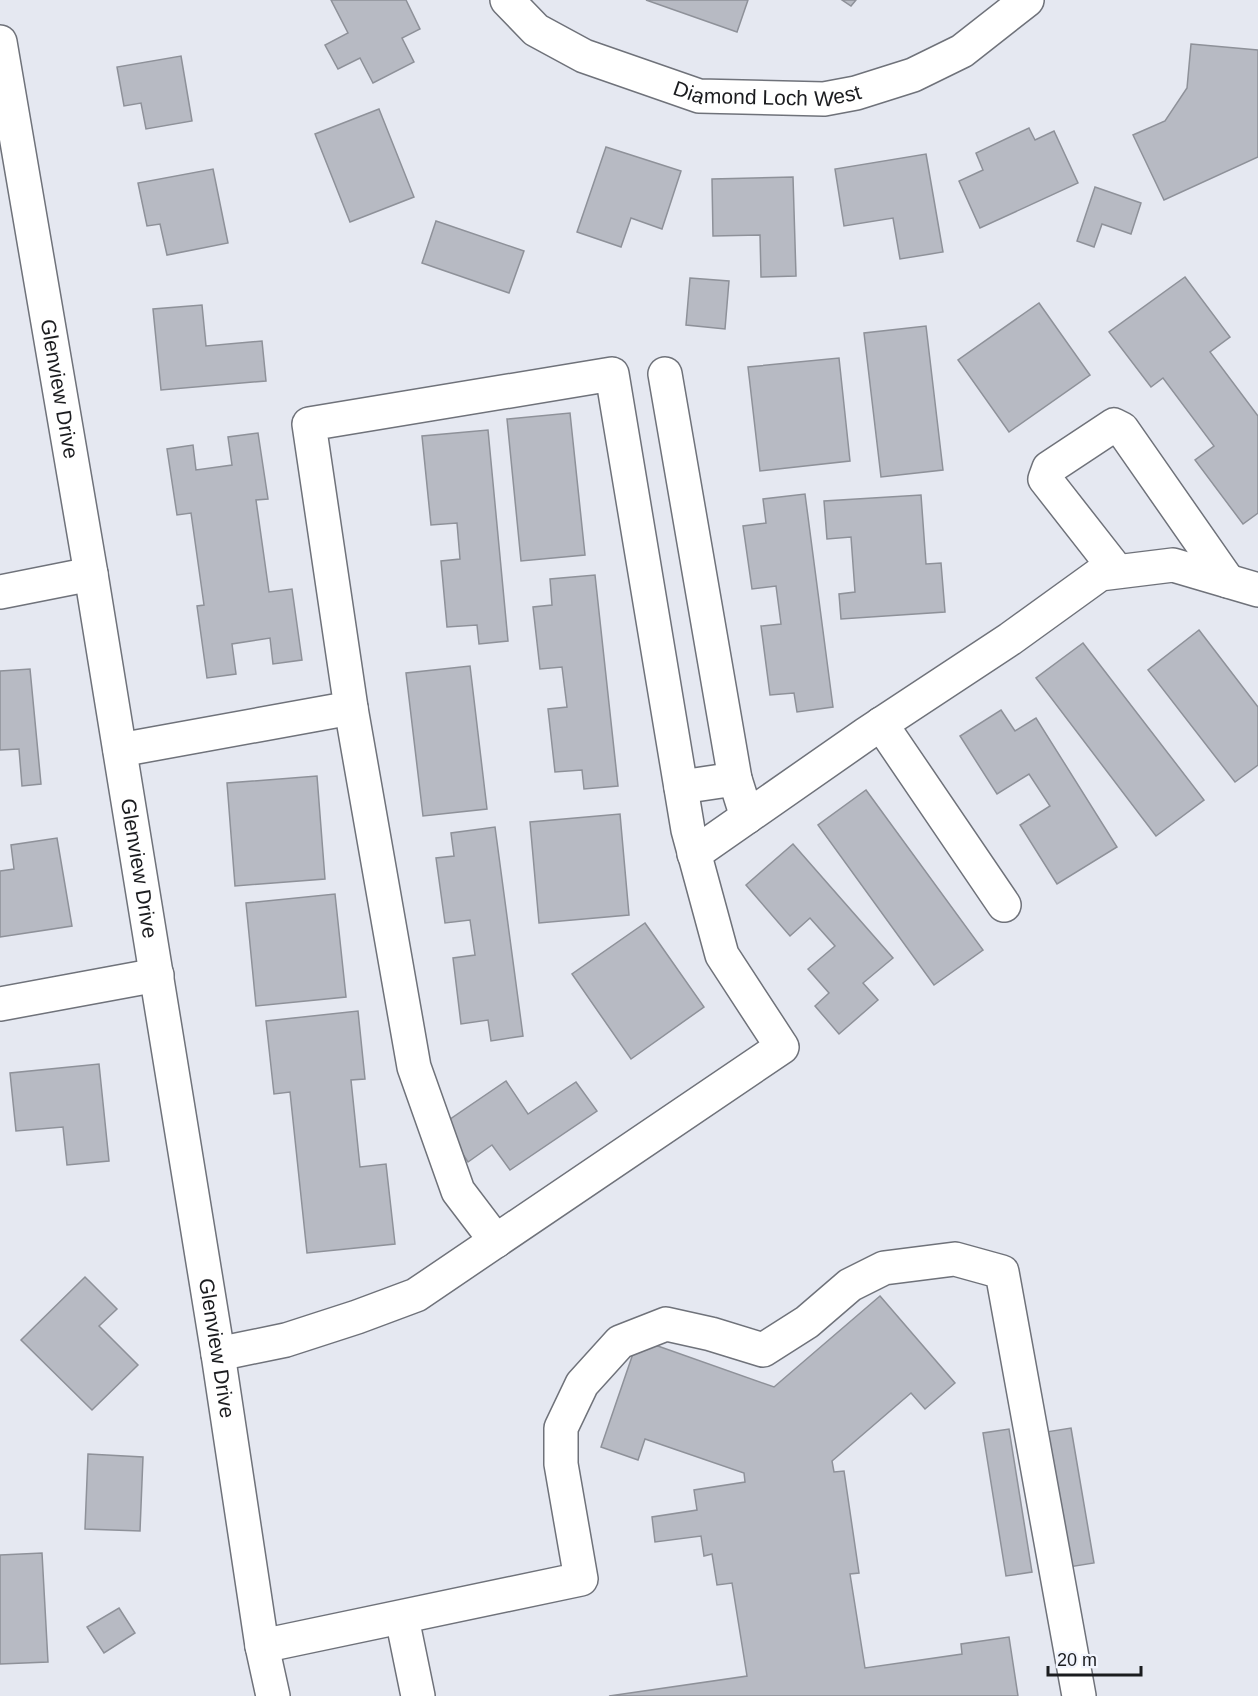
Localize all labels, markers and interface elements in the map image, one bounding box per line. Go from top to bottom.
street label: Diamond Loch West [670,76,864,110]
street label: Glenview Drive [37,317,83,460]
street label: Glenview Drive [117,797,162,940]
street label: Glenview Drive [195,1276,239,1420]
scale bar [1048,1639,1141,1677]
text: 20 m [1057,1650,1097,1670]

